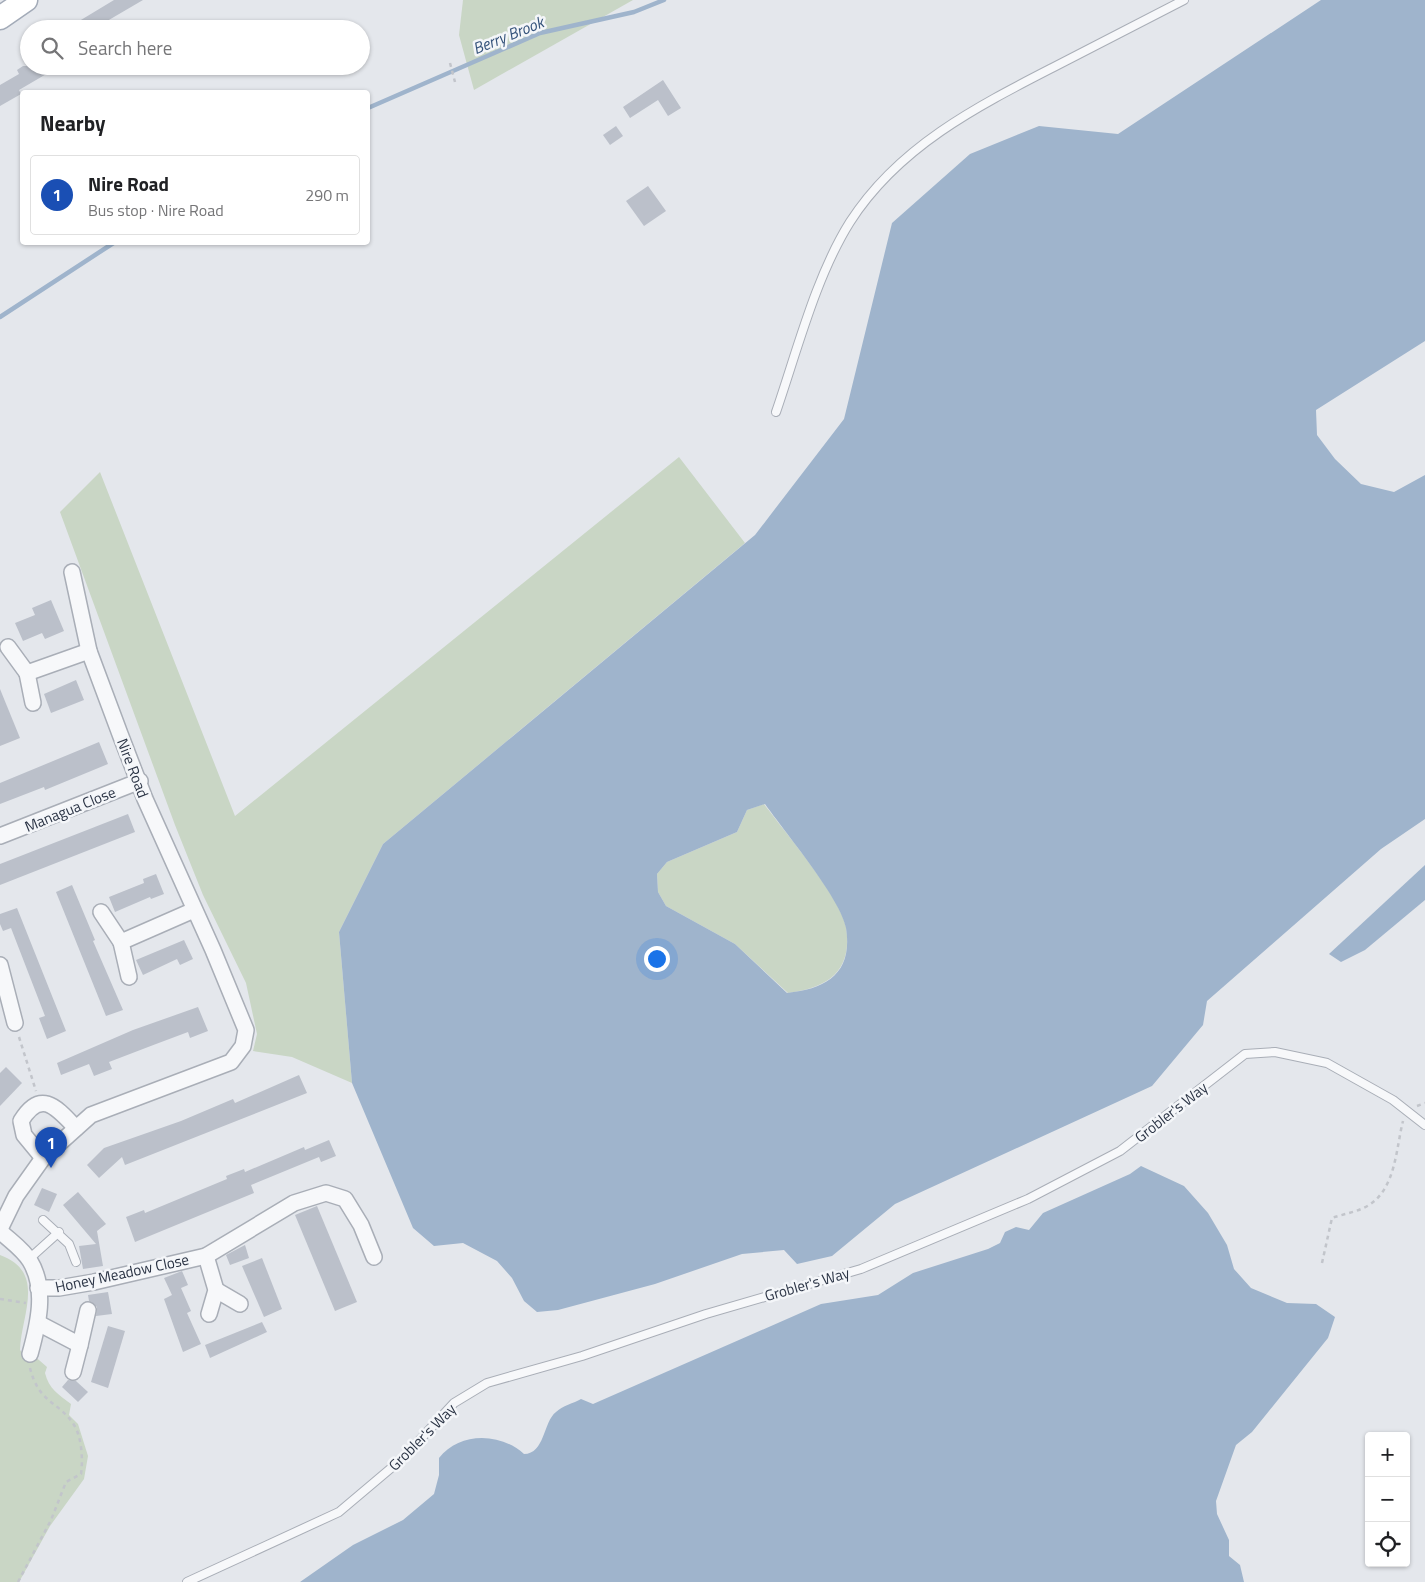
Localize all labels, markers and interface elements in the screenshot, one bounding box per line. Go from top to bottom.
water label: Berry Brook [469,9,549,60]
search box [20,20,370,75]
text: Search here [78,33,172,62]
icon: search [38,34,66,62]
text: Nearby [40,107,105,139]
text: Nire Road [88,169,169,198]
text: 1 [53,183,61,207]
text: 290 m [305,183,349,207]
text: Bus stop · Nire Road [88,198,224,222]
street label: Nire Road [111,735,155,801]
street label: Managua Close [21,780,119,838]
your location [644,946,670,972]
street label: Grobler's Way [1129,1076,1213,1148]
pin: 1 [35,1127,67,1168]
street label: Honey Meadow Close [53,1248,191,1298]
street label: Grobler's Way [762,1261,852,1307]
street label: Grobler's Way [383,1398,461,1476]
map controls [1365,1432,1410,1567]
button: + [1365,1432,1410,1477]
button: − [1365,1477,1410,1522]
button: locate [1365,1522,1410,1567]

